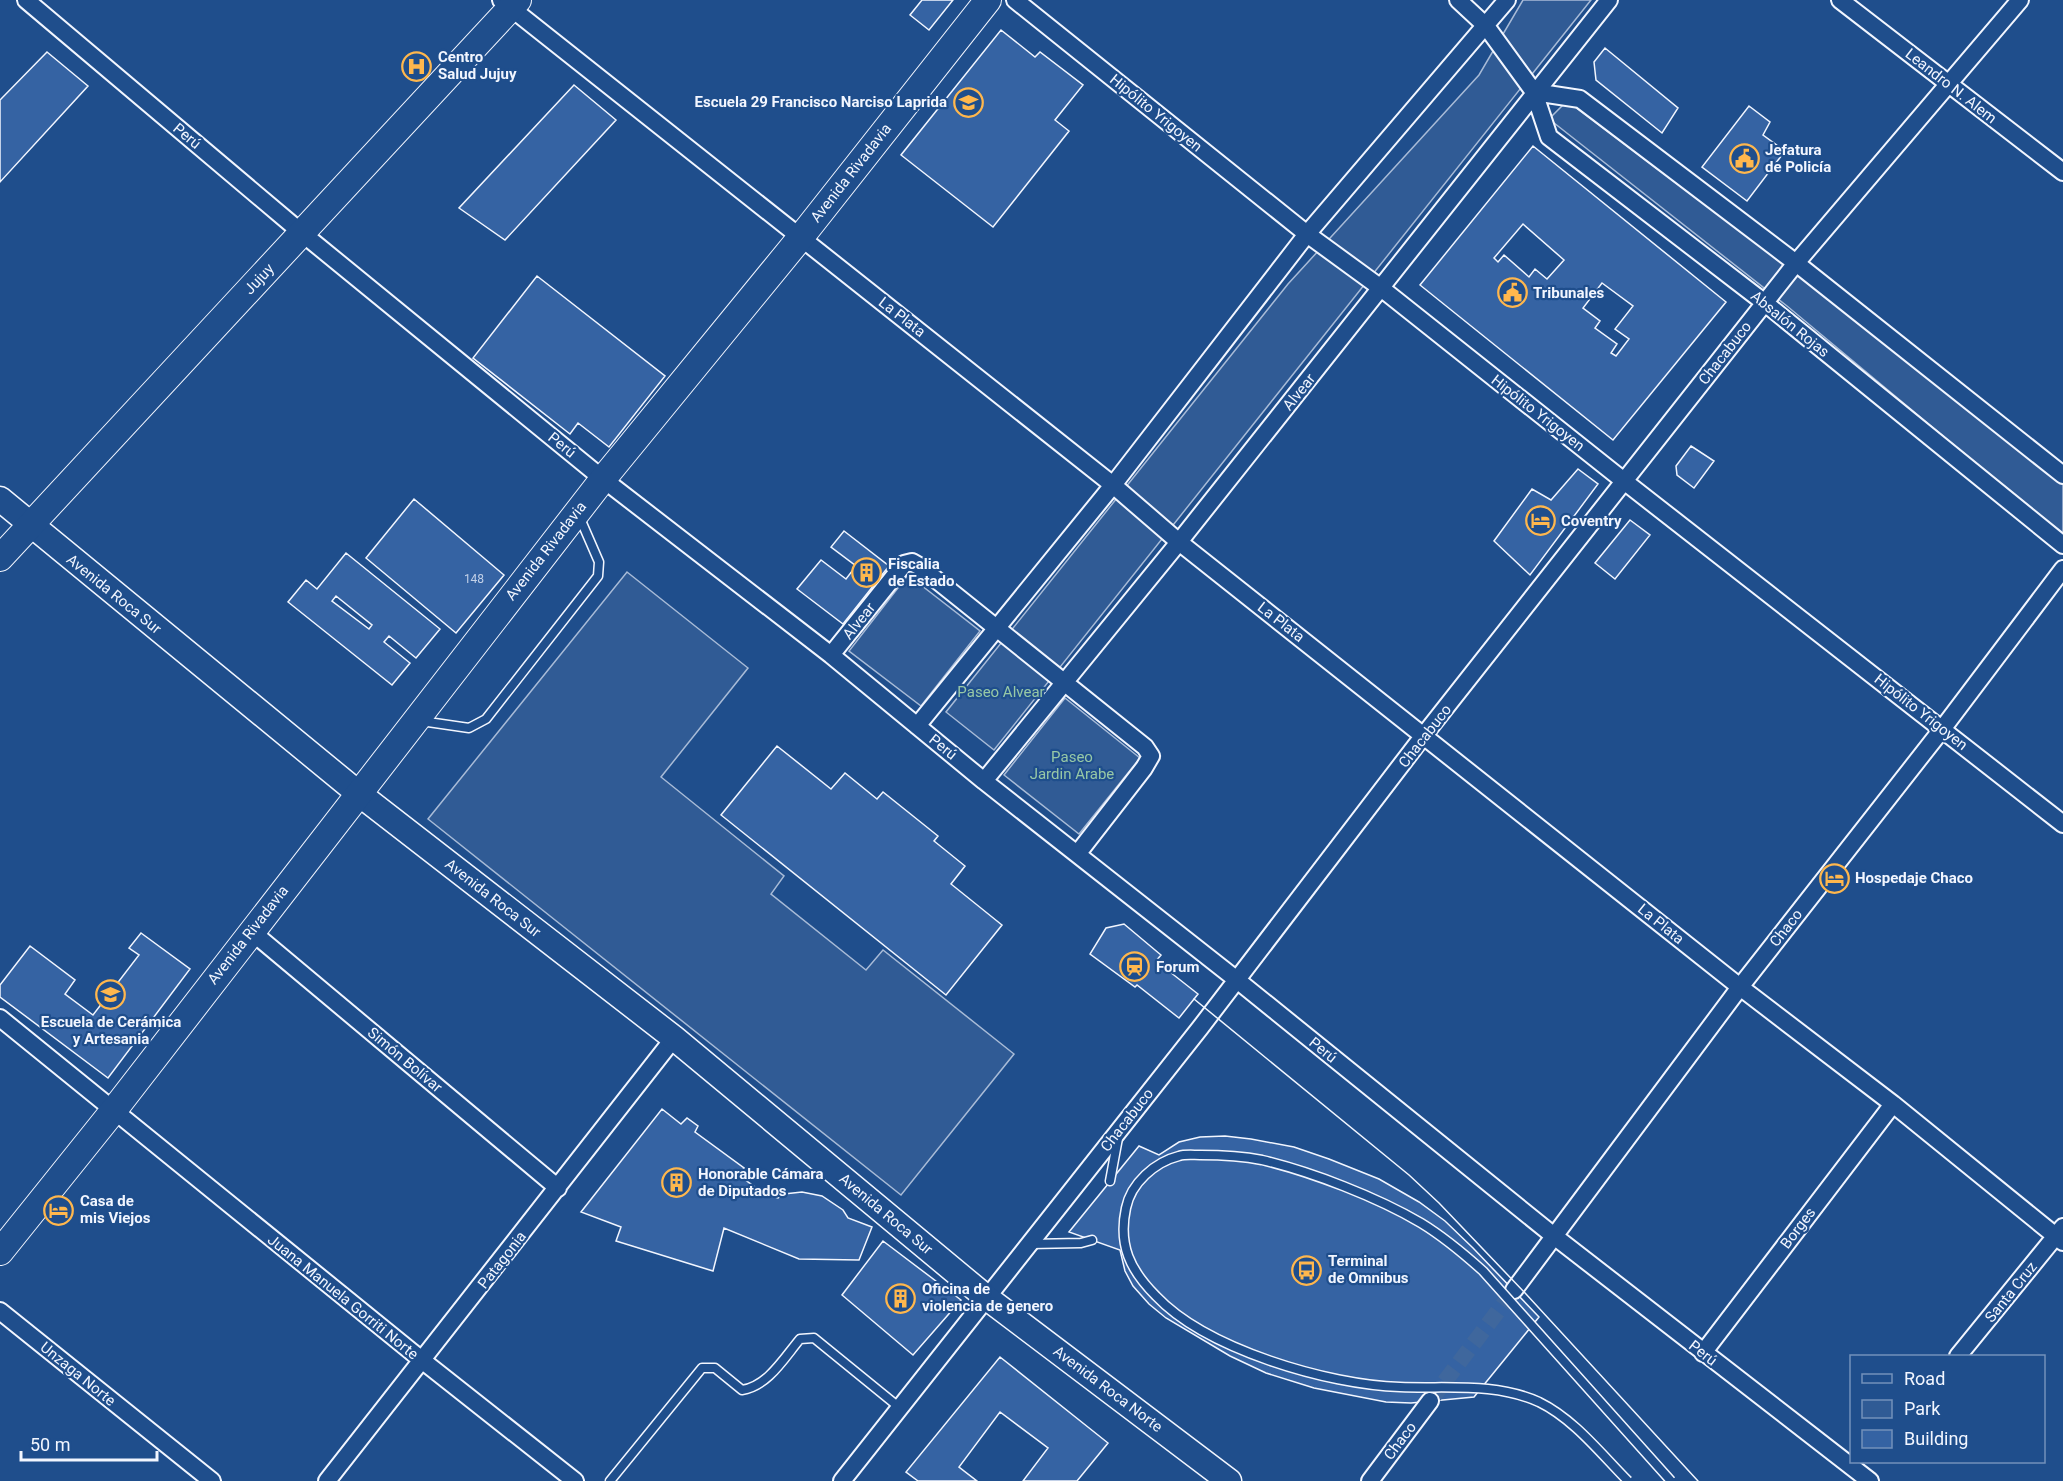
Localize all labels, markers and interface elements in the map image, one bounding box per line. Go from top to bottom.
street label: Leandro N. Alem [1902,45,2000,127]
place label: Centro Salud Jujuy [438,48,517,83]
hospital icon: Centro Salud Jujuy [401,50,433,82]
street label: Hipólito Yrigoyen [1106,70,1206,156]
school or university icon: Escuela 29 Francisco Narciso Laprida [952,86,984,118]
place label: Escuela 29 Francisco Narciso Laprida [694,93,947,111]
street label: Perú [169,119,205,153]
street label: Avenida Rivadavia [807,120,895,226]
place label: Jefatura de Policía [1765,141,1831,176]
public building icon: Jefatura de Policía [1728,143,1760,175]
street label: Jujuy [240,260,278,298]
public building icon: Tribunales [1496,277,1528,309]
place label: Tribunales [1533,284,1605,302]
street label: Absalón Rojas [1747,287,1833,361]
street label: La Plata [875,293,929,341]
street label: Chacabuco [1695,318,1755,388]
street label: Alvear [1279,370,1319,414]
street label: Hipólito Yrigoyen [1488,371,1588,455]
street label: Perú [544,428,580,462]
street label: Avenida Rivadavia [502,498,590,604]
hotel icon: Coventry [1524,505,1556,537]
place label: Coventry [1561,512,1622,530]
street label: Avenida Roca Sur [63,550,165,638]
place label: Fiscalia de Estado [888,555,954,590]
building icon: Fiscalia de Estado [851,557,883,589]
house number: 148 [464,572,484,586]
street label: La Plata [1254,598,1308,646]
street label: Alvear [839,599,879,643]
street label: Hipólito Yrigoyen [1871,670,1971,754]
park label: Paseo Alvear [957,683,1045,701]
street label: Chacabuco [1395,701,1455,771]
street label: Perú [925,730,961,764]
park label: Paseo Jardin Arabe [1030,748,1114,783]
street label: Avenida Roca Sur [442,855,544,941]
hotel icon: Hospedaje Chaco [1818,862,1850,894]
place label: Hospedaje Chaco [1855,869,1973,887]
street label: Avenida Rivadavia [204,882,292,988]
street label: La Plata [1634,900,1688,948]
street label: Chaco [1766,906,1806,950]
station icon: Forum [1119,951,1151,983]
place label: Forum [1156,958,1199,976]
school or university icon: Escuela de Cerámica y Artesania [95,979,127,1011]
place label: Escuela de Cerámica y Artesania [41,1013,181,1048]
street label: Simón Bolívar [364,1024,446,1096]
street label: Perú [1305,1033,1341,1067]
street label: Chacabuco [1097,1085,1157,1155]
place label: Honorable Cámara de Diputados [698,1165,824,1200]
building icon: Honorable Cámara de Diputados [661,1167,693,1199]
street label: Avenida Roca Sur [836,1170,936,1258]
place label: Casa de mis Viejos [80,1192,151,1227]
hotel icon: Casa de mis Viejos [43,1194,75,1226]
street label: Borges [1777,1204,1819,1252]
street label: Patagonia [474,1228,530,1292]
street label: Juana Manuela Gorriti Norte [264,1231,422,1363]
place label: Terminal de Omnibus [1328,1252,1409,1287]
bus stop icon: Terminal de Omnibus [1291,1254,1323,1286]
street label: Santa Cruz [1981,1258,2041,1326]
place label: Oficina de violencia de genero [922,1280,1053,1315]
building icon: Oficina de violencia de genero [885,1282,917,1314]
street label: Perú [1685,1336,1721,1370]
street label: Unzaga Norte [37,1338,119,1410]
street label: Avenida Roca Norte [1050,1342,1166,1436]
legend [1850,1355,2045,1463]
text: Road [1904,1368,1945,1389]
text: Park [1904,1398,1941,1419]
street label: Chaco [1380,1419,1420,1463]
scale bar [21,1424,158,1462]
text: Building [1904,1428,1968,1449]
text: 50 m [30,1434,70,1455]

